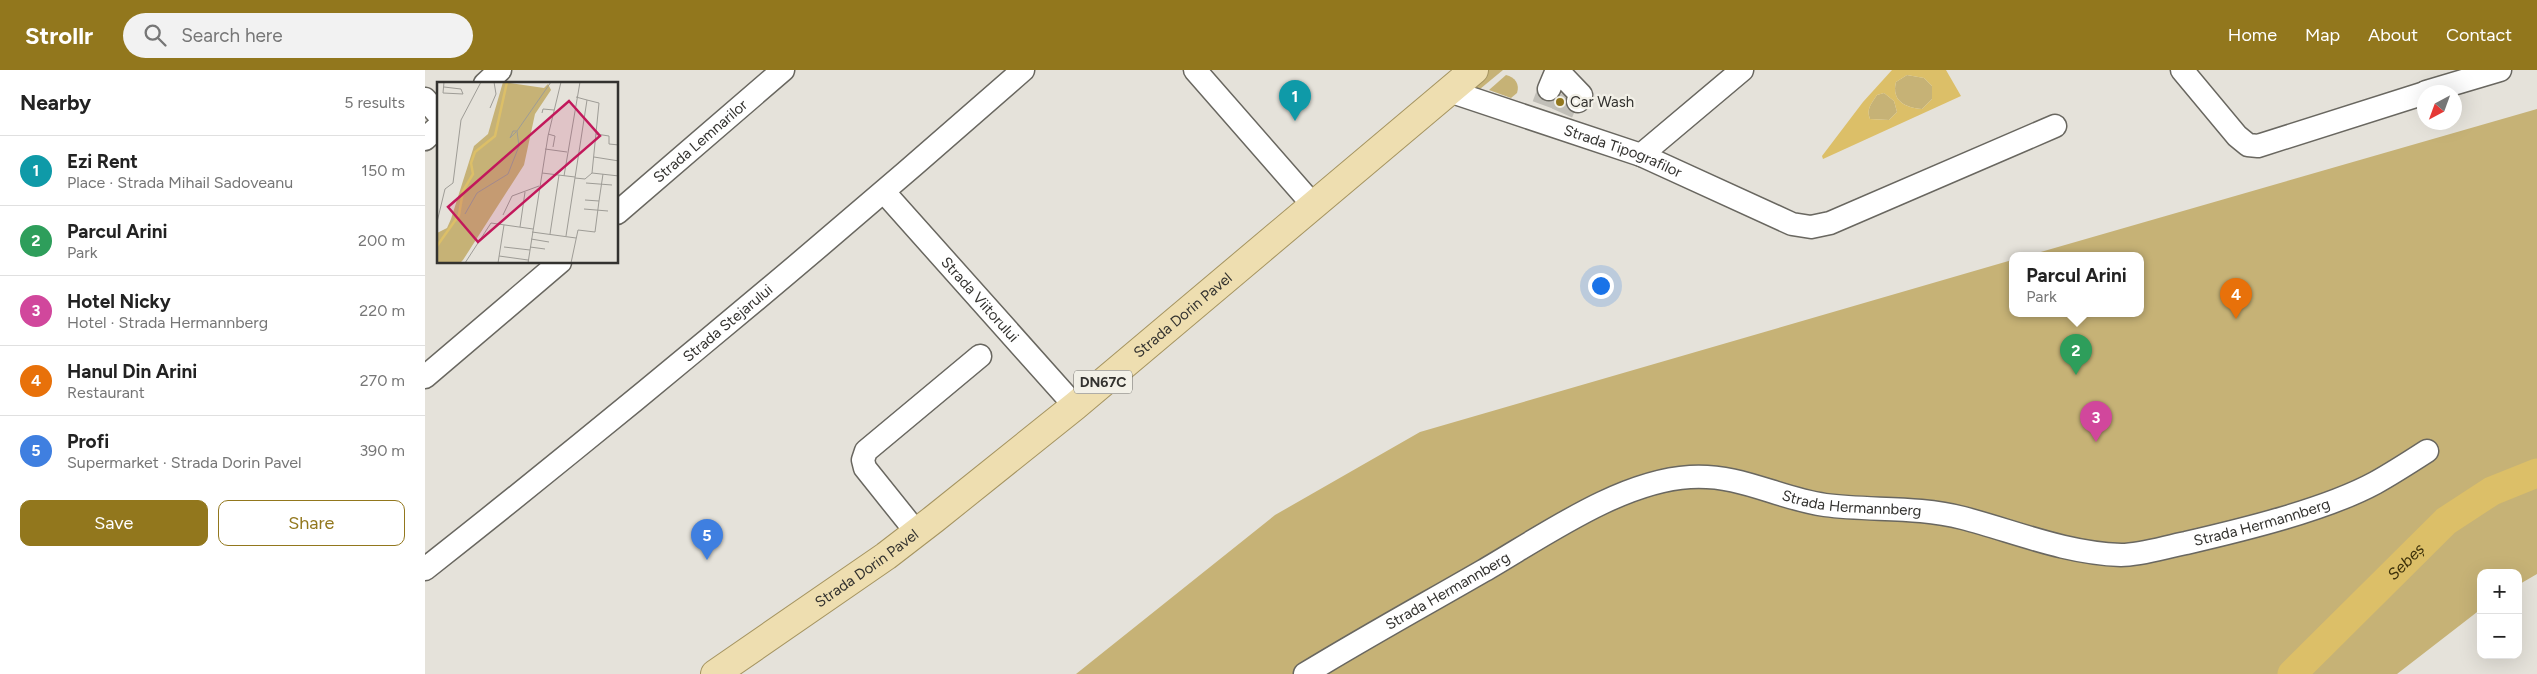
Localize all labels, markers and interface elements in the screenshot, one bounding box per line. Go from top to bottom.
search box [123,13,473,58]
text: Strollr [25,21,93,50]
icon: search [141,21,169,49]
text: Search here [181,24,283,47]
text: Home [2228,24,2277,46]
text: Map [2305,24,2340,46]
text: About [2368,24,2418,46]
text: Contact [2446,24,2512,46]
pin: 1 [1279,80,1311,121]
inset map [437,82,619,264]
north arrow [2417,85,2462,130]
text: Nearby [20,90,91,115]
text: 5 results [344,93,405,112]
place label: Car Wash [1570,93,1634,111]
street label: Strada Lemnarilor [650,96,751,187]
marker: Car Wash [1554,96,1566,108]
street label: Strada Tipografilor [1562,121,1685,181]
text: Ezi Rent [67,150,138,173]
text: 1 [33,161,39,180]
text: 150 m [361,161,405,180]
text: Place · Strada Mihail Sadoveanu [67,173,293,192]
text: Parcul Arini [67,220,167,243]
text: 2 [31,231,41,250]
text: 200 m [358,231,405,250]
text: Park [67,243,97,262]
popup [2009,252,2144,317]
street label: Strada Viitorului [937,253,1023,346]
text: Parcul Arini [2026,264,2127,287]
street label: Strada Dorin Pavel [1130,269,1236,362]
your location [1588,273,1614,299]
pin: 4 [2220,278,2252,319]
street label: Strada Stejarului [679,281,776,366]
text: Park [2026,287,2057,306]
text: Hotel Nicky [67,290,171,313]
text: 3 [32,301,40,320]
text: 220 m [359,301,405,320]
text: Hotel · Strada Hermannberg [67,313,268,332]
pin: 2 [2060,334,2092,375]
text: Hanul Din Arini [67,360,197,383]
road number: DN67C [1074,370,1132,394]
text: 4 [31,371,41,390]
text: 270 m [360,371,405,390]
text: Restaurant [67,383,145,402]
pin: 3 [2080,401,2112,442]
text: Profi [67,430,109,453]
text: 5 [31,441,41,460]
text: 390 m [359,441,405,460]
text: Supermarket · Strada Dorin Pavel [67,453,302,472]
street label: Strada Hermannberg [1780,486,1922,520]
street label: Strada Hermannberg [2192,495,2332,550]
button: Save [20,500,208,546]
button: Share [218,500,405,546]
pin: 5 [691,519,723,560]
street label: Strada Dorin Pavel [812,525,922,611]
water label: Sebeș [2383,539,2428,584]
street label: Strada Hermannberg [1382,548,1513,634]
map controls [2477,569,2522,659]
button: + [2477,569,2522,614]
button: − [2477,614,2522,659]

